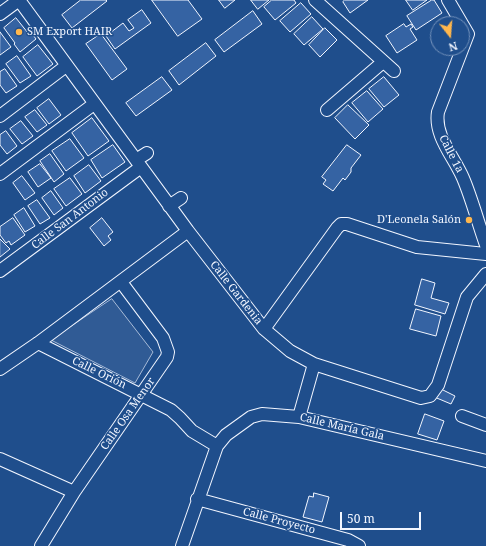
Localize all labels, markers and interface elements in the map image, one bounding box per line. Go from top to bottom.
north arrow [430,16,470,56]
place label: SM Export HAIR [27,25,112,39]
marker: SM Export HAIR [14,27,24,37]
text: N [447,39,460,55]
street label: Calle 1a [436,133,466,175]
street label: Calle San Antonio [29,186,111,252]
place label: D'Leonela Salón [377,213,461,227]
marker: D'Leonela Salón [464,215,474,225]
street label: Calle Gardenia [207,259,265,327]
street label: Calle Orión [70,354,128,392]
street label: Calle Osa Menor [98,375,158,453]
street label: Calle María Gala [298,411,386,443]
scale bar [342,504,423,530]
street label: Calle Proyecto [241,505,317,537]
text: 50 m [347,510,375,527]

